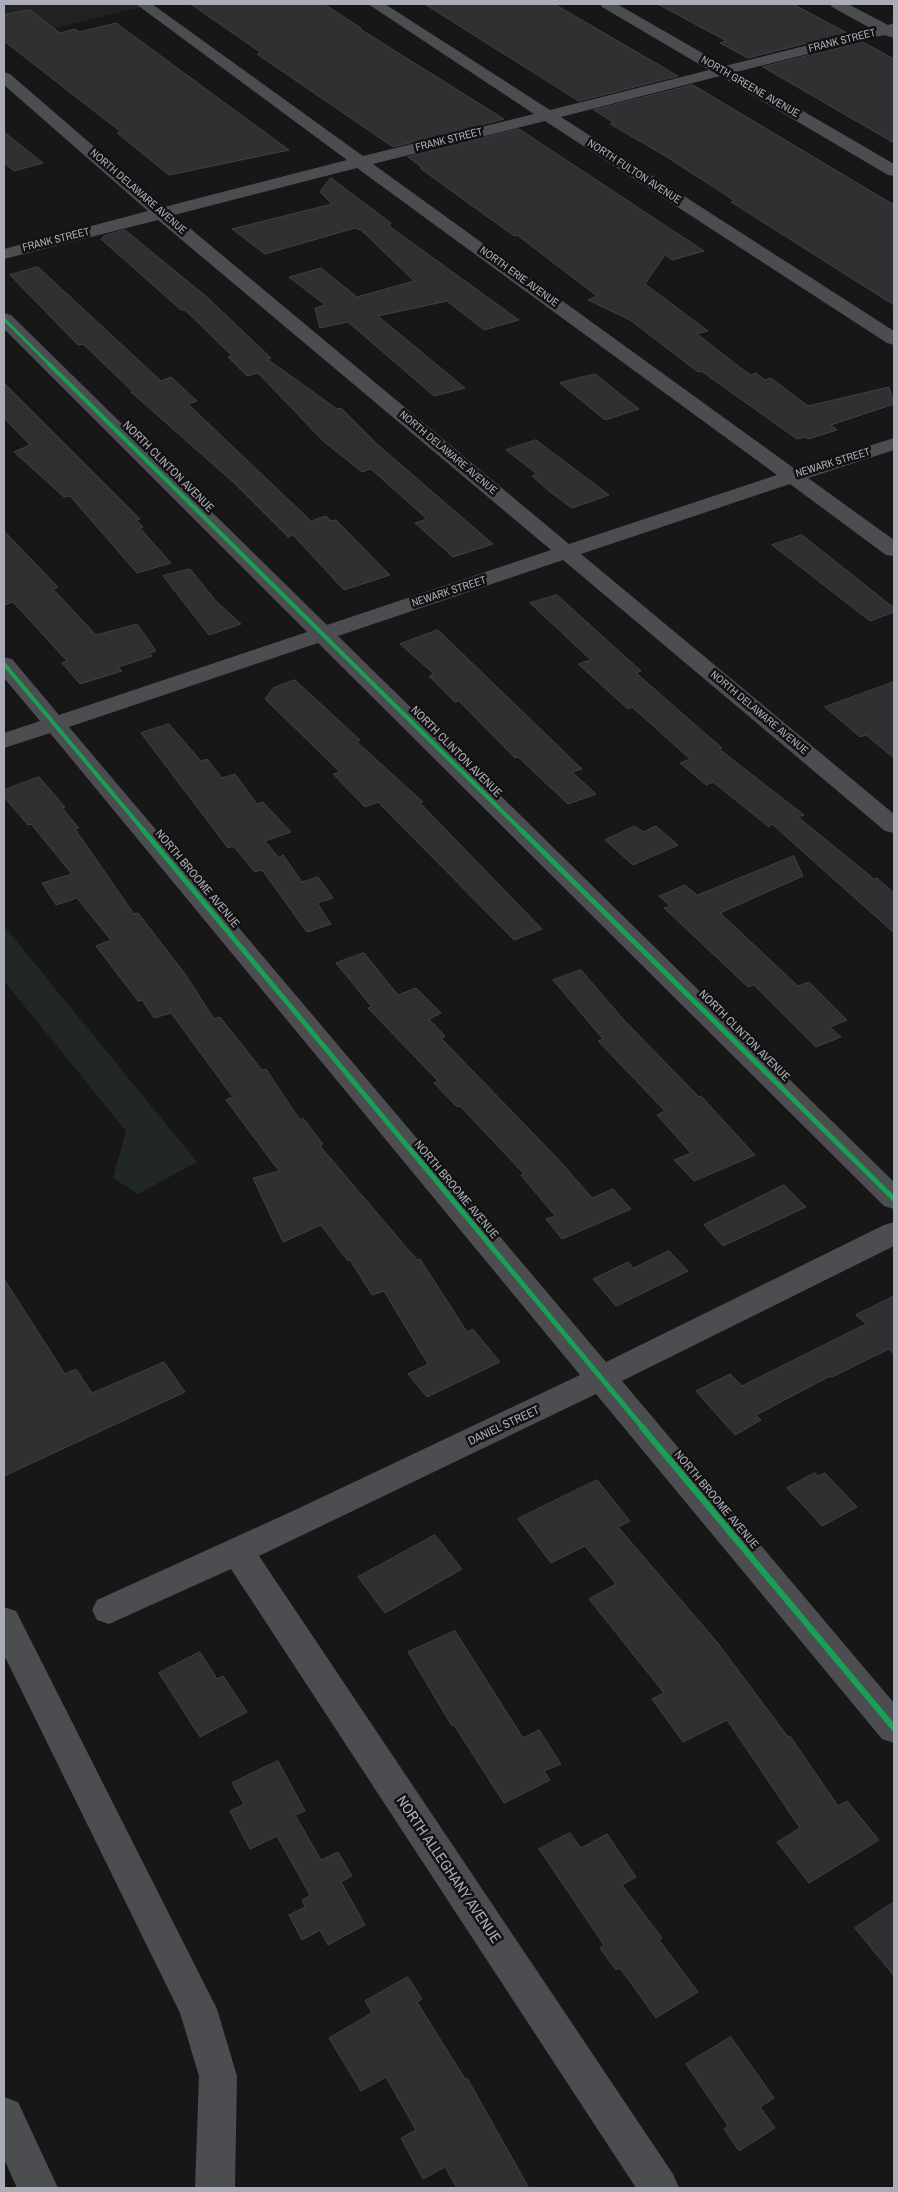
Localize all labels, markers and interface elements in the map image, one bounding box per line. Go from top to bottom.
street label: FRANK STREET [807,26,877,56]
street label: NORTH GREENE AVENUE [698,53,802,121]
street label: FRANK STREET [414,125,484,155]
street label: NORTH FULTON AVENUE [585,137,683,207]
street label: NORTH DELAWARE AVENUE [87,147,189,237]
street label: FRANK STREET [21,225,91,255]
street label: NORTH ERIE AVENUE [477,244,561,310]
street label: NORTH DELAWARE AVENUE [397,408,499,498]
street label: NORTH CLINTON AVENUE [119,418,217,516]
street label: NEWARK STREET [794,445,872,481]
street label: NEWARK STREET [410,574,488,610]
street label: NORTH DELAWARE AVENUE [708,668,810,758]
street label: NORTH CLINTON AVENUE [407,703,505,801]
street label: NORTH BROOME AVENUE [152,827,242,931]
street label: NORTH CLINTON AVENUE [695,987,793,1085]
street label: NORTH BROOME AVENUE [411,1138,501,1242]
street label: DANIEL STREET [466,1403,542,1449]
street label: NORTH BROOME AVENUE [671,1448,761,1552]
street label: NORTH ALLEGHANY AVENUE [392,1793,504,1947]

